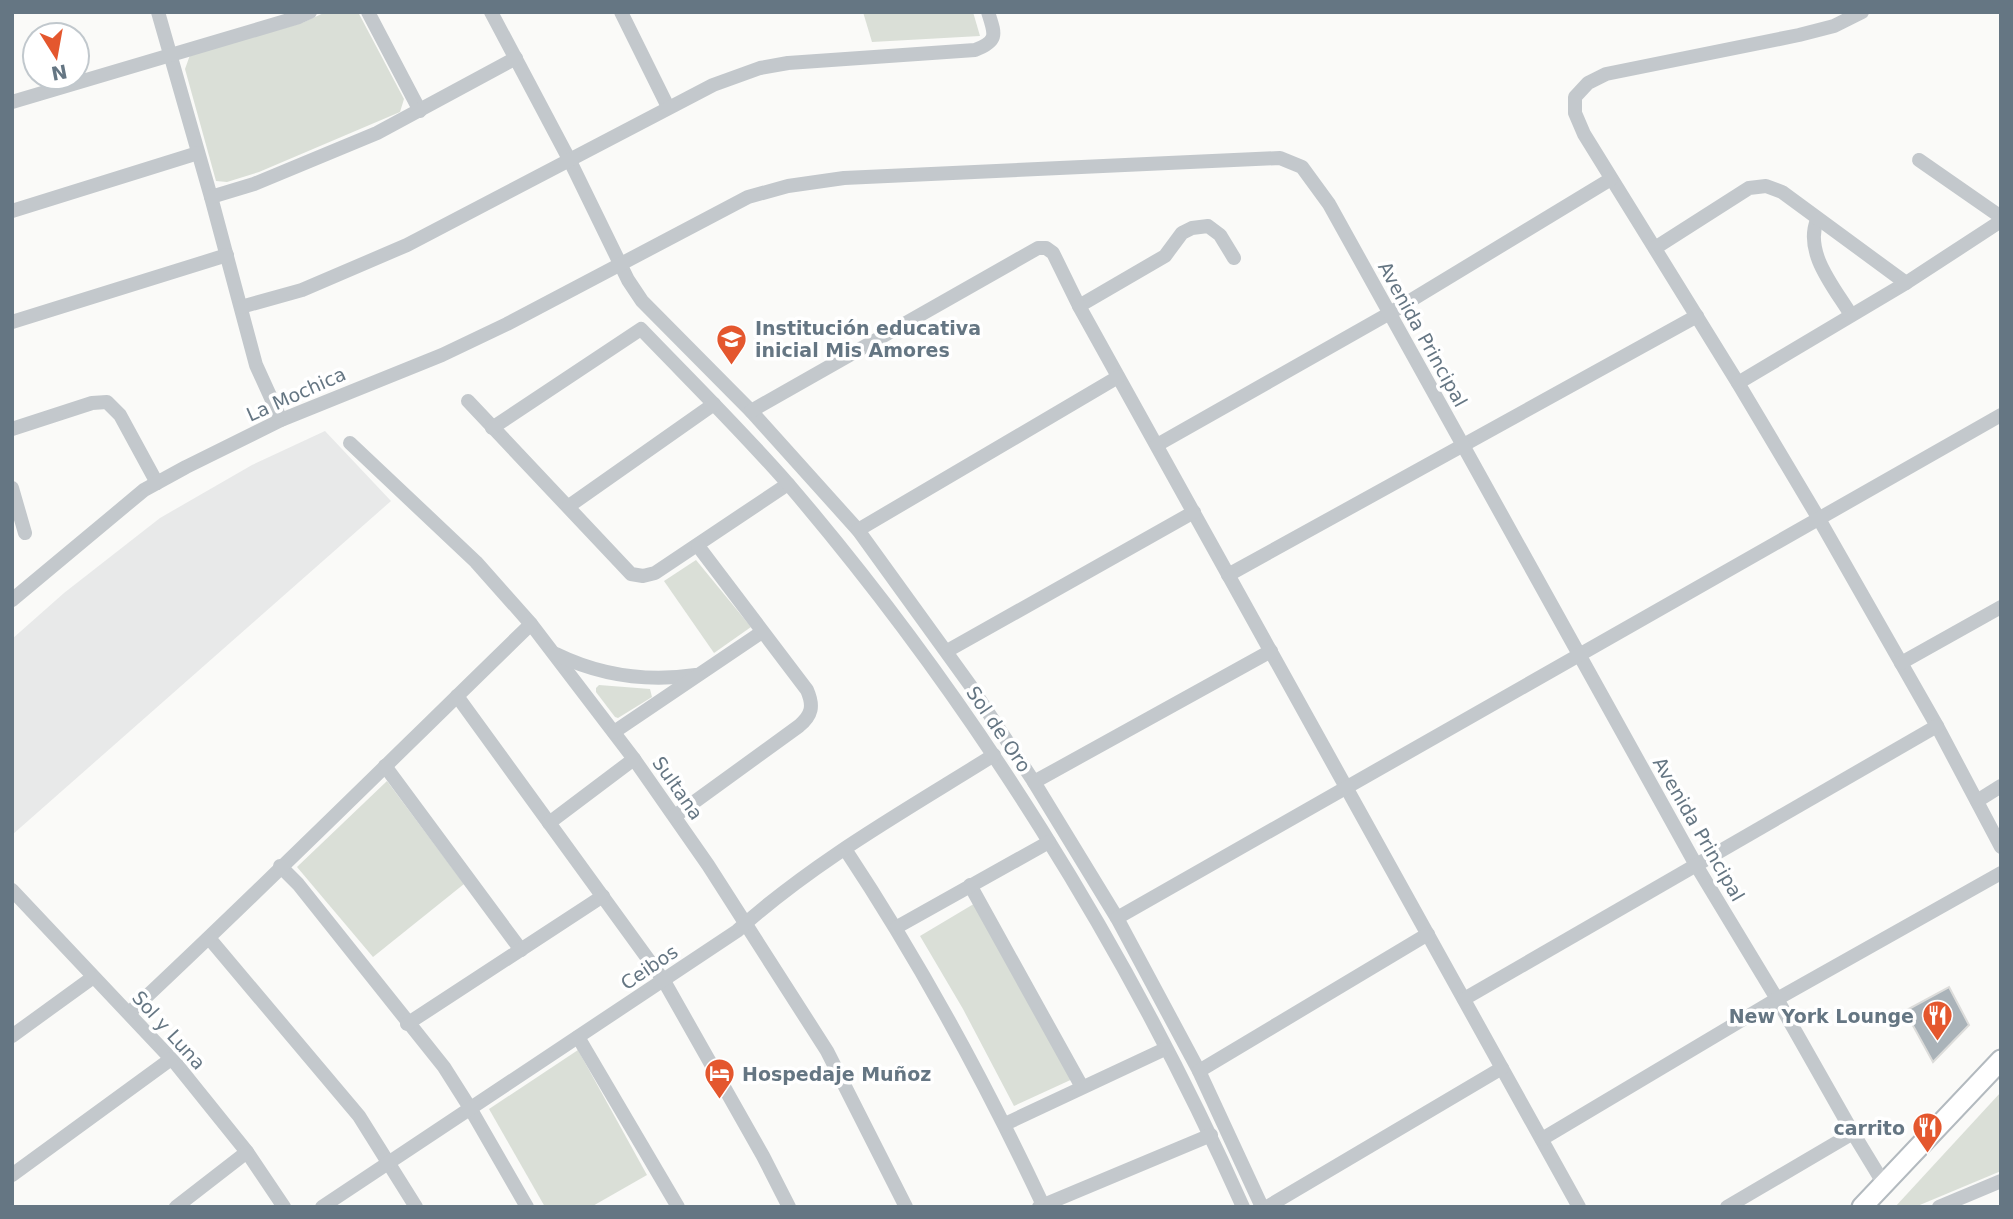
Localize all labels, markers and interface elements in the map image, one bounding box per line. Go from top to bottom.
north arrow [21,21,91,91]
text: N [49,60,69,85]
street label: Avenida Principal [1374,257,1472,411]
place label: Institución educativa inicial Mis Amores [755,317,981,361]
school or university icon: Institución educativa inicial Mis Amores [715,322,749,366]
street label: La Mochica [243,362,349,426]
street label: Sol de Oro [962,682,1036,776]
street label: Sultana [648,752,708,824]
street label: Avenida Principal [1649,753,1749,905]
street label: Ceibos [616,940,682,994]
street label: Sol y Luna [128,986,210,1074]
restaurant icon: New York Lounge [1920,999,1954,1043]
place label: New York Lounge [1729,1005,1914,1027]
hotel icon: Hospedaje Muñoz [702,1057,736,1101]
place label: Hospedaje Muñoz [742,1063,931,1085]
restaurant icon: carrito [1911,1111,1945,1155]
place label: carrito [1834,1117,1905,1139]

